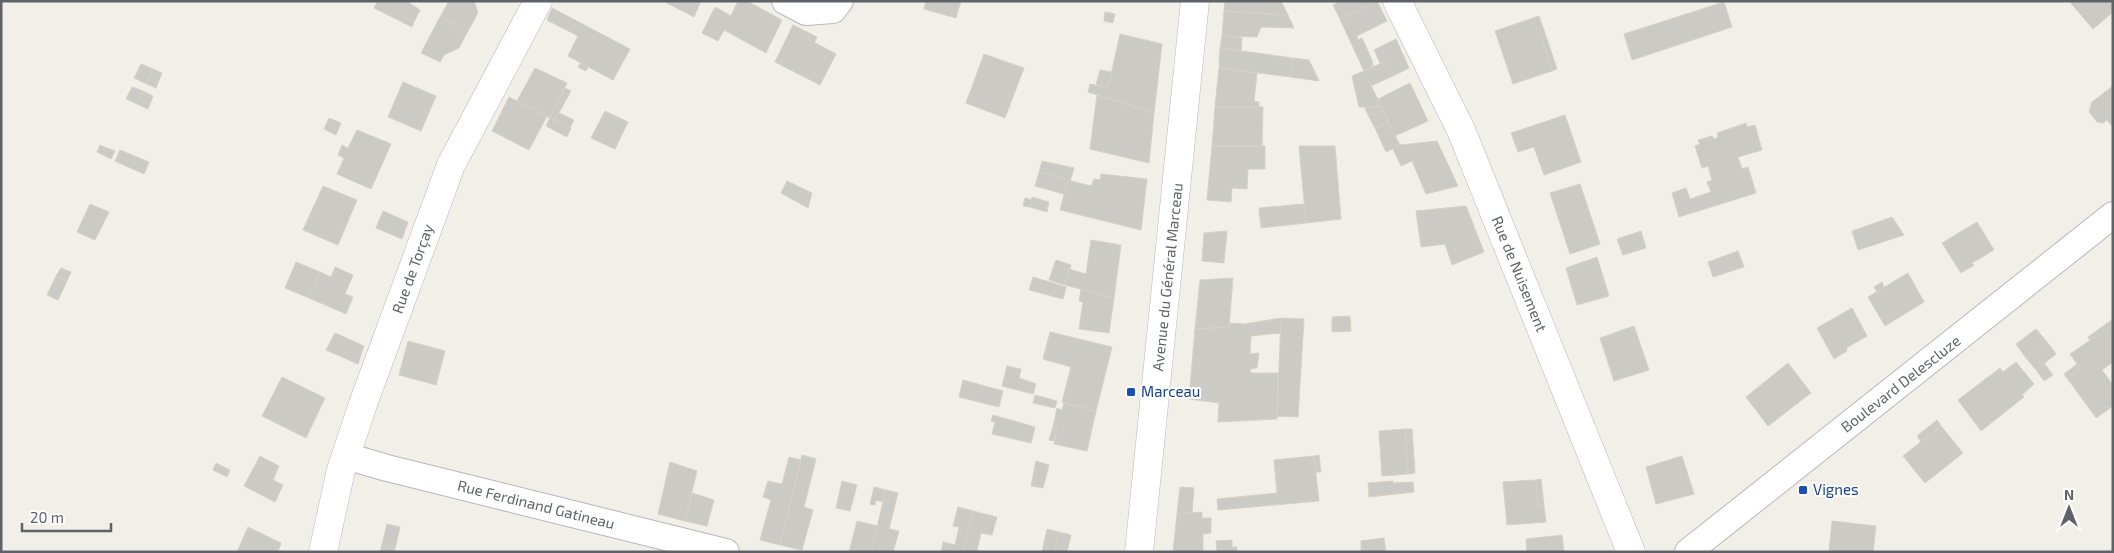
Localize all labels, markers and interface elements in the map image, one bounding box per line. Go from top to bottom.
street label: Avenue du Général Marceau [1148,182,1186,372]
street label: Rue de Nuisement [1488,213,1551,334]
street label: Rue de Torçay [388,221,438,316]
street label: Boulevard Delescluze [1837,331,1964,436]
place label: Marceau [1141,382,1200,400]
marker: Marceau [1125,386,1137,398]
street label: Rue Ferdinand Gatineau [456,476,617,532]
place label: Vignes [1813,480,1859,498]
north arrow [2044,483,2094,533]
marker: Vignes [1797,484,1809,496]
text: N [2064,486,2074,503]
scale bar [22,500,111,532]
text: 20 m [30,508,64,526]

